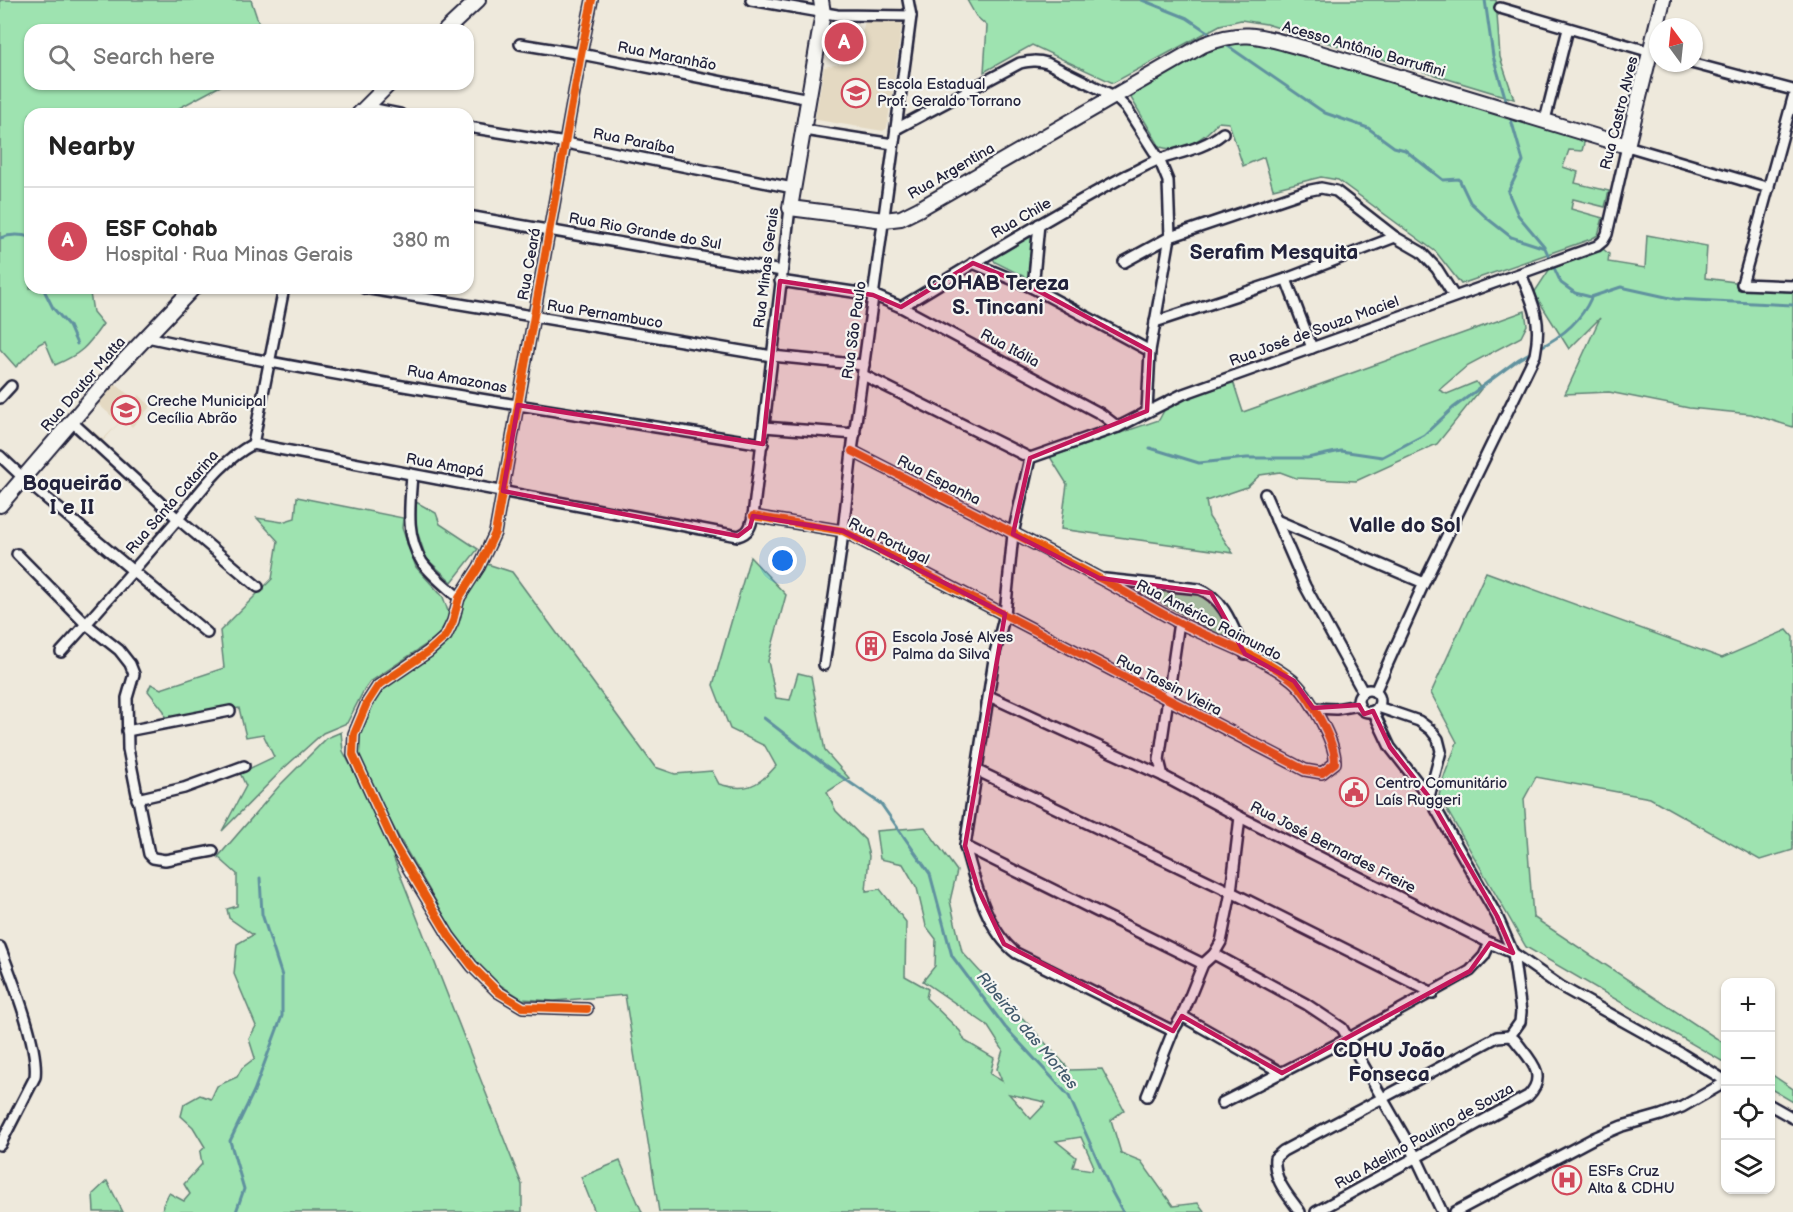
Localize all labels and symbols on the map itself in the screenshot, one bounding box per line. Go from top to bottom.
street label: Acesso Antônio Barruffini [1280,17,1447,82]
north arrow [1649,18,1703,72]
pin: A [824,20,864,64]
street label: Rua Maranhão [616,38,718,75]
street label: Rua Castro Alves [1596,54,1643,172]
place label: Escola Estadual Prof. Geraldo Torrano [877,75,1021,111]
school or university icon: Escola Estadual Prof. Geraldo Torrano [840,77,872,109]
street label: Rua Paraíba [591,124,676,159]
street label: Rua Argentina [905,139,998,204]
street label: Rua Chile [988,194,1055,243]
street label: Rua Minas Gerais [750,206,783,329]
street label: Rua Rio Grande do Sul [567,209,723,254]
street label: Rua Ceará [514,226,545,302]
district label: Serafim Mesquita [1190,240,1358,265]
district label: COHAB Tereza S. Tincani [927,271,1069,320]
street label: Rua São Paulo [838,280,871,380]
street label: Rua José de Souza Maciel [1227,292,1402,371]
street label: Rua Pernambuco [545,296,664,333]
street label: Rua Itália [977,325,1043,372]
street label: Rua Doutor Matta [37,333,130,436]
street label: Rua Amazonas [405,361,509,398]
place label: Creche Municipal Cecília Abrão [147,392,266,428]
school or university icon: Creche Municipal Cecília Abrão [110,394,142,426]
street label: Rua Santa Catarina [122,446,223,558]
street label: Rua Amapá [404,449,485,482]
street label: Rua Espanha [894,451,984,510]
district label: Boqueirão I e II [22,471,122,520]
district label: Valle do Sol [1349,513,1461,538]
street label: Rua Portugal [845,514,932,569]
your location [768,546,797,575]
street label: Rua Américo Raimundo [1133,576,1285,665]
place label: Escola José Alves Palma da Silva [892,628,1014,664]
building icon: Escola José Alves Palma da Silva [855,630,887,662]
street label: Rua Tassin Vieira [1113,651,1225,720]
place label: Centro Comunitário Laís Ruggeri [1375,774,1507,810]
public building icon: Centro Comunitário Laís Ruggeri [1338,776,1370,808]
street label: Rua José Bernardes Freire [1247,797,1419,898]
water label: Ribeirão das Mortes [972,968,1081,1093]
district label: CDHU João Fonseca [1333,1038,1445,1087]
street label: Rua Adelino Paulino de Souza [1331,1079,1517,1194]
place label: ESFs Cruz Alta & CDHU [1588,1162,1675,1198]
hospital icon: ESFs Cruz Alta & CDHU [1551,1164,1583,1196]

